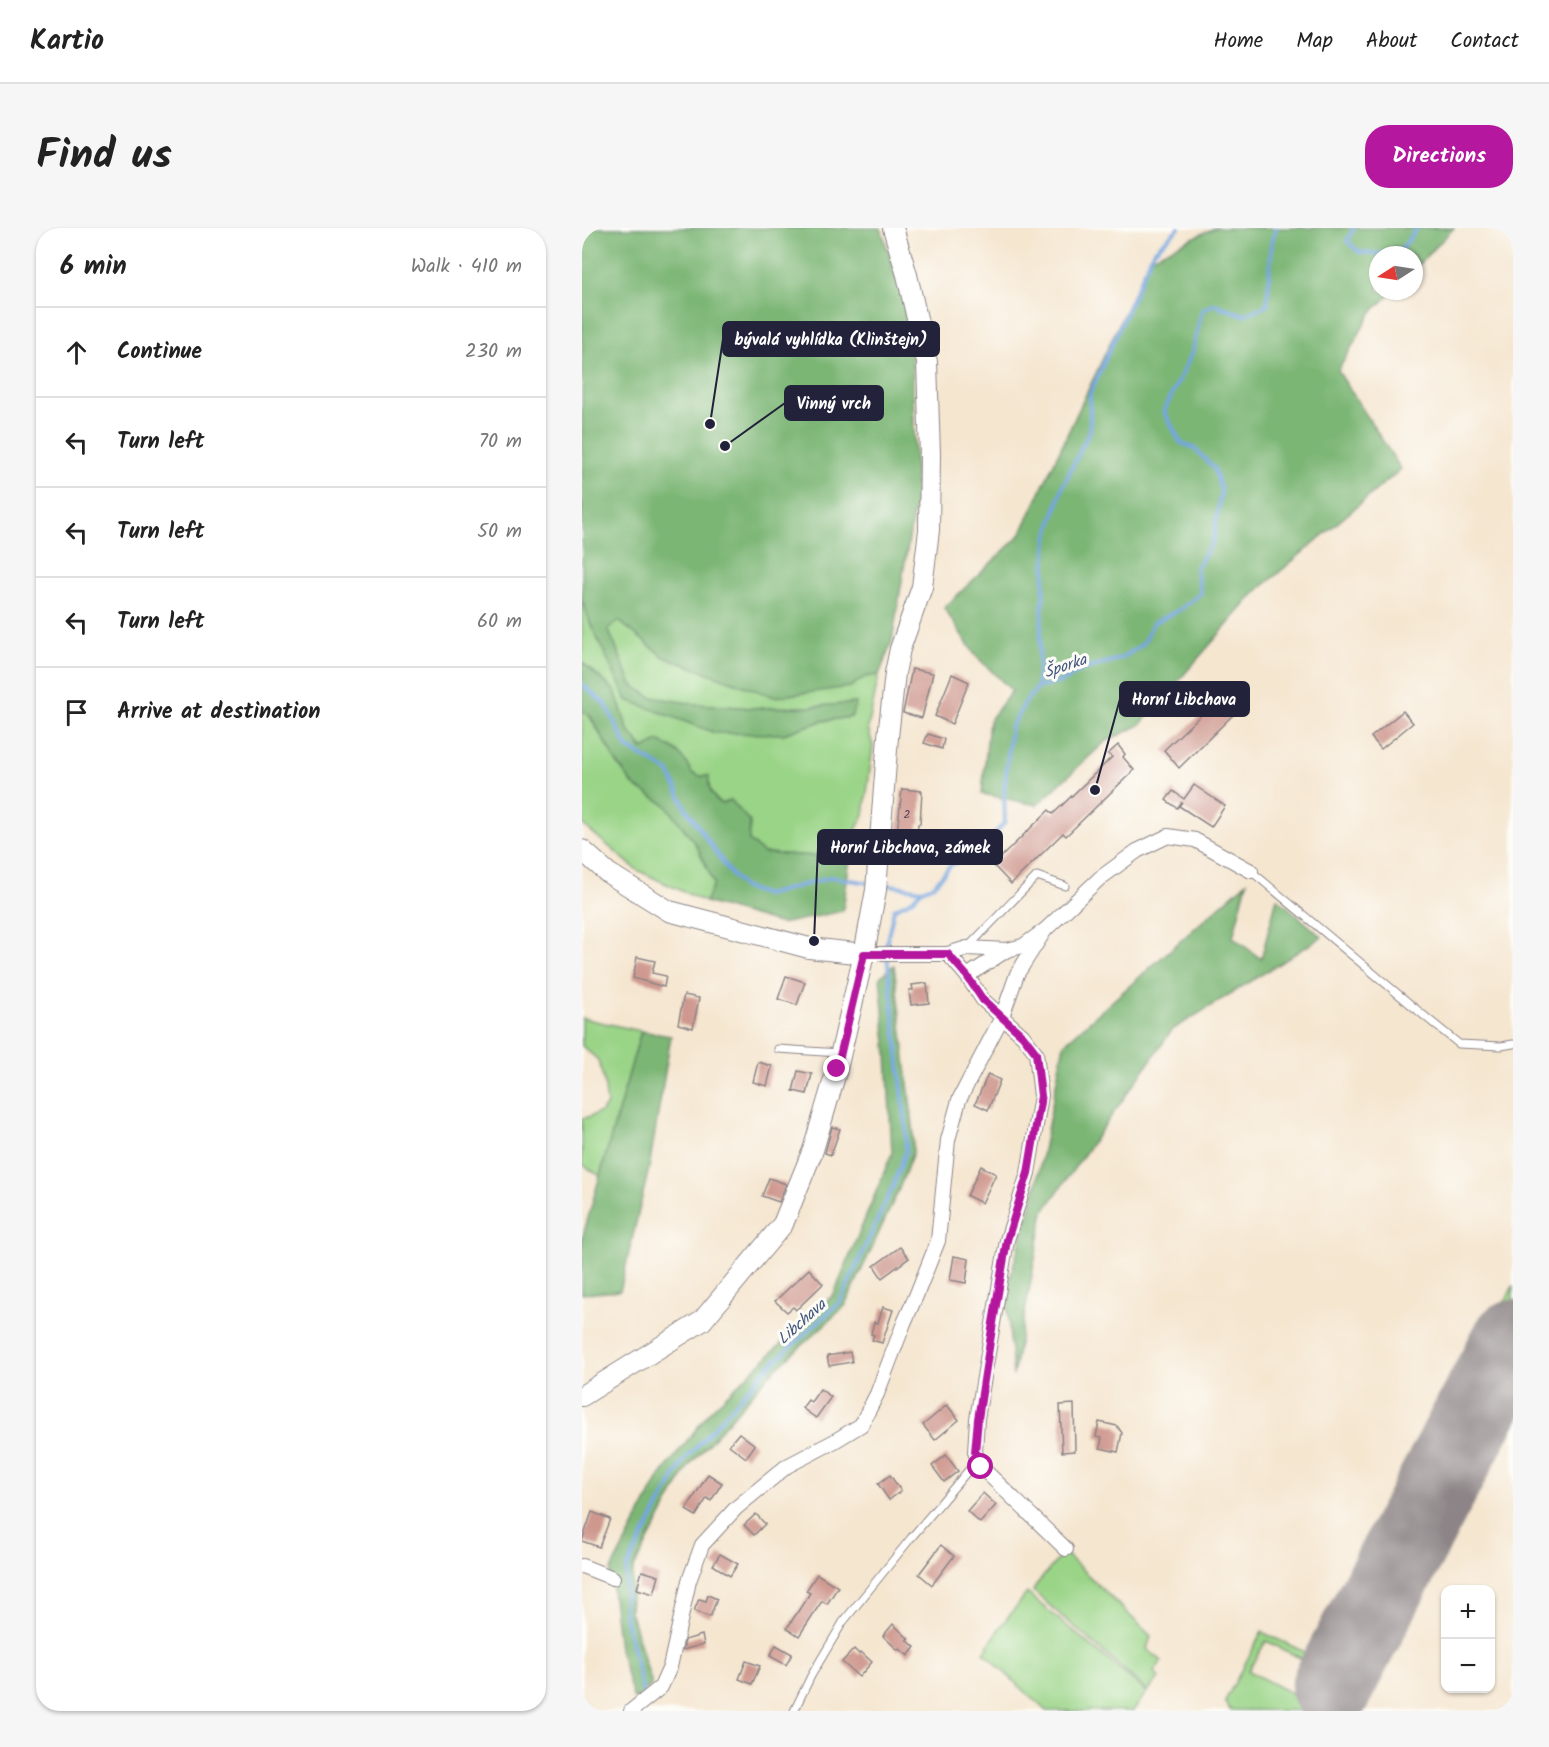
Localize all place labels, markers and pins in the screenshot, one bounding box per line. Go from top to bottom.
callout: bývalá vyhlídka (Klinštejn) [723,322,939,356]
callout: Vinný vrch [785,386,883,420]
callout: Horní Libchava [1120,682,1249,716]
callout: Horní Libchava, zámek [818,830,1002,864]

